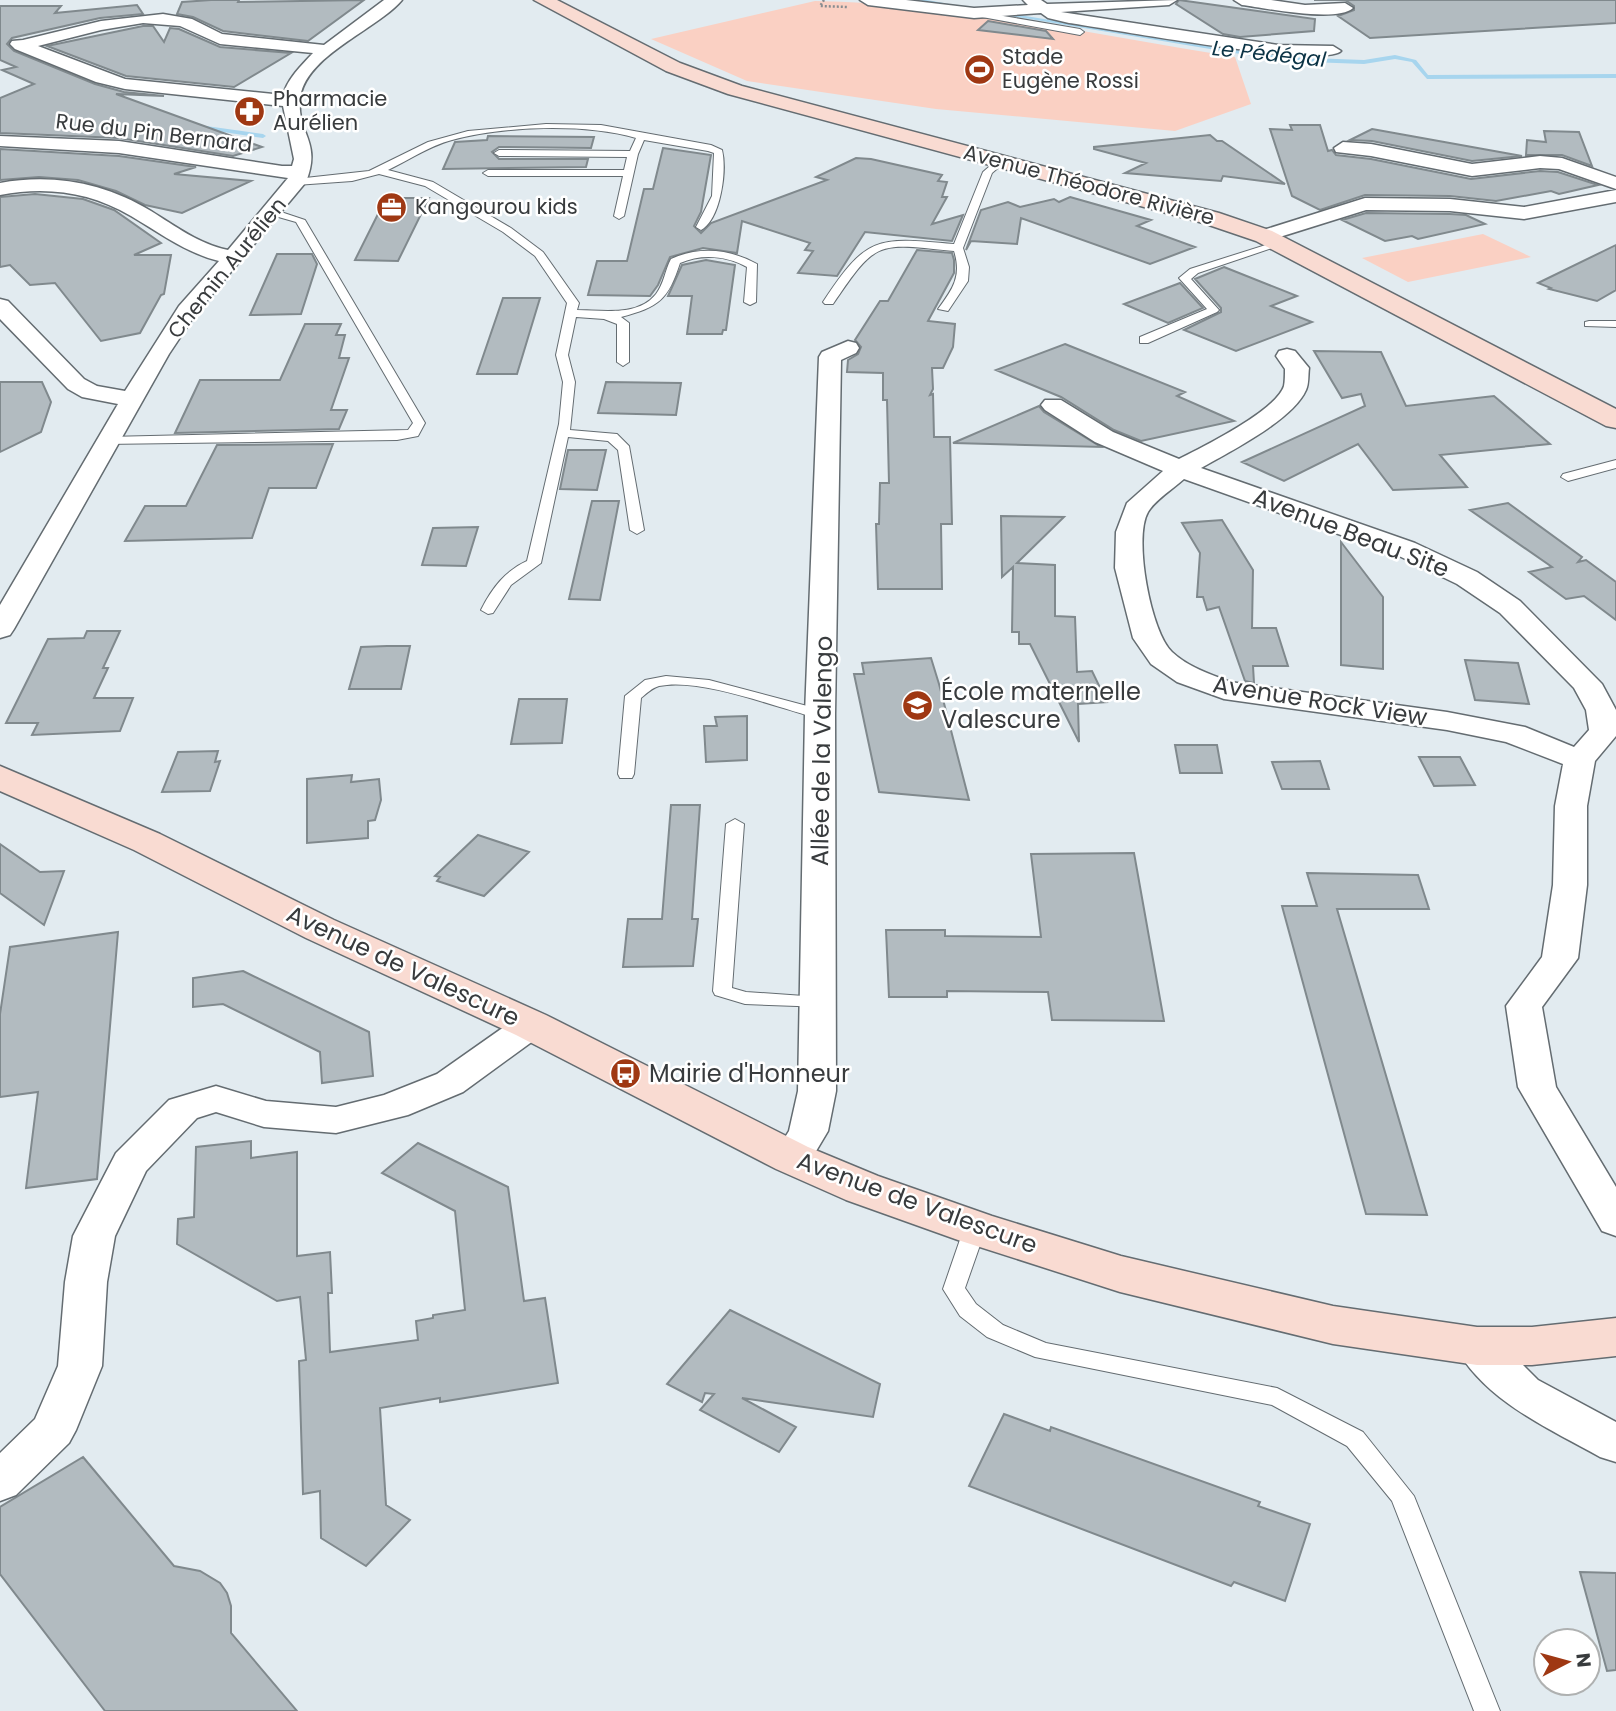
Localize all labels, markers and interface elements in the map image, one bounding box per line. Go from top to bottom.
water label: Le Pédégal [1211,33,1328,74]
place label: Stade Eugène Rossi [1002,42,1139,95]
sports icon: Stade Eugène Rossi [962,52,996,86]
place label: Pharmacie Aurélien [273,84,387,137]
pharmacy icon: Pharmacie Aurélien [233,94,267,128]
street label: Rue du Pin Bernard [54,106,254,159]
street label: Avenue Théodore Rivière [960,137,1218,232]
office icon: Kangourou kids [375,190,409,224]
street label: Chemin Aurélien [161,191,293,344]
place label: Kangourou kids [415,192,578,221]
street label: Avenue Beau Site [1248,480,1454,585]
street label: Allée de la Valengo [803,636,840,866]
street label: Avenue Rock View [1211,667,1430,734]
place label: École maternelle Valescure [941,675,1141,736]
school or university icon: École maternelle Valescure [901,689,935,723]
street label: Avenue de Valescure [281,897,525,1034]
bus stop icon: Mairie d'Honneur [609,1057,643,1091]
place label: Mairie d'Honneur [649,1057,850,1090]
street label: Avenue de Valescure [792,1144,1042,1261]
north arrow [1532,1627,1602,1697]
text: N [1569,1652,1598,1669]

